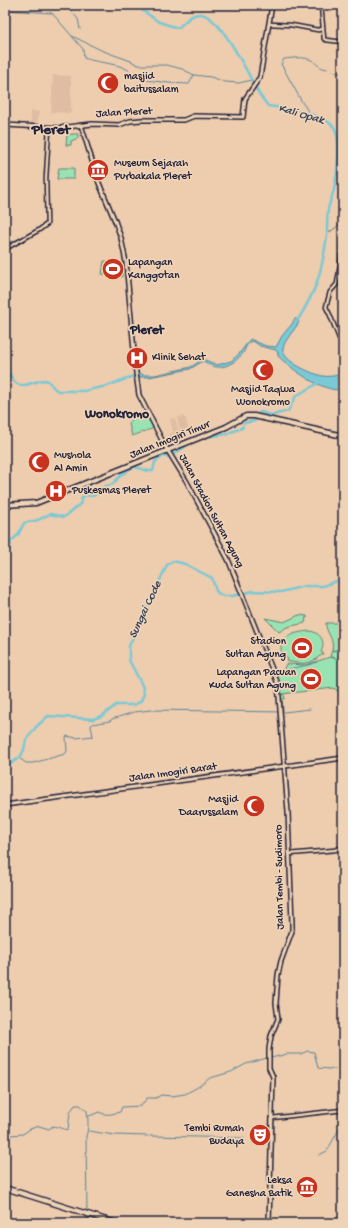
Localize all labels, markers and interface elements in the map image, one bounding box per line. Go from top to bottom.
mosque icon: masjid baitussalam [95,70,121,96]
place label: masjid baitussalam [124,71,179,96]
water label: Kali Opak [277,102,327,129]
street label: Jalan Pleret [95,105,154,120]
district label: Pleret [31,121,72,139]
museum icon: Museum Sejarah Purbakala Pleret [85,157,111,183]
place label: Museum Sejarah Purbakala Pleret [113,158,193,183]
sports icon: Lapangan Kanggotan [100,256,126,282]
place label: Lapangan Kanggotan [128,257,180,282]
district label: Pleret [129,323,165,338]
hospital icon: Klinik Sehat [124,345,150,371]
place label: Klinik Sehat [152,352,207,364]
mosque icon: Masjid Taqwa Wonokromo [250,357,276,383]
place label: Masjid Taqwa Wonokromo [231,384,296,409]
district label: Wonokromo [84,407,149,422]
street label: Jalan Imogiri Timur [128,418,213,462]
mosque icon: Mushola Al Amin [26,449,52,475]
place label: Mushola Al Amin [54,450,92,475]
street label: Jalan Stadion Sultan Agung [176,452,246,570]
hospital icon: Puskesmas Pleret [43,478,69,504]
place label: Puskesmas Pleret [71,485,152,497]
water label: Sungai Code [127,578,166,641]
sports icon: Stadion Sultan Agung [289,635,315,661]
place label: Stadion Sultan Agung [225,636,287,661]
sports icon: Lapangan Pacuan Kuda Sultan Agung [298,666,324,692]
place label: Lapangan Pacuan Kuda Sultan Agung [209,667,297,692]
street label: Jalan Imogiri Barat [128,761,219,785]
mosque icon: Masjid Daarussalam [241,793,267,819]
place label: Masjid Daarussalam [178,794,240,819]
street label: Jalan Tembi - Sudimoro [273,824,287,930]
theatre icon: Tembi Rumah Budaya [247,1122,273,1148]
place label: Tembi Rumah Budaya [184,1123,245,1148]
museum icon: Leksa Ganesha Batik [294,1174,320,1200]
place label: Leksa Ganesha Batik [226,1175,293,1200]

